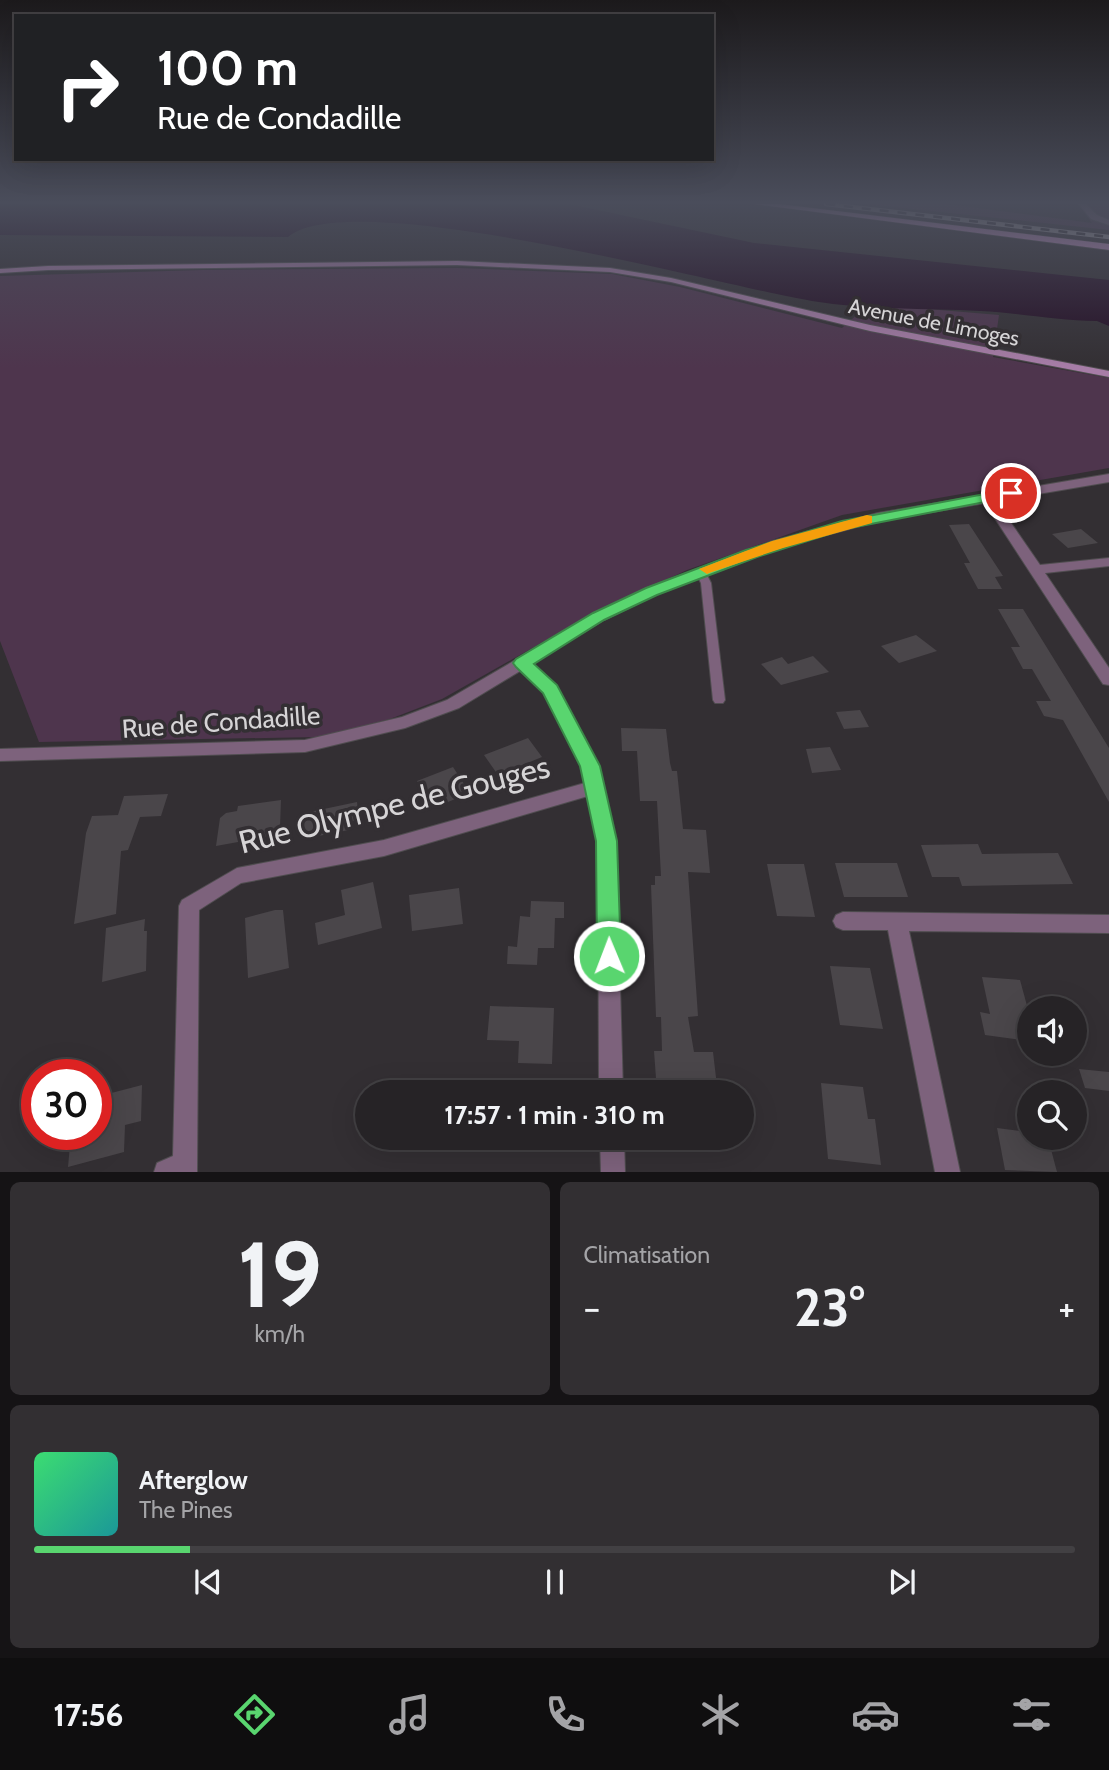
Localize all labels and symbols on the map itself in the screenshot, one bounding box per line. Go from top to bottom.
street label: Avenue de Limoges [847,293,1022,351]
pin [981,463,1041,523]
street label: Rue de Condadille [121,699,321,745]
street label: Rue Olympe de Gouges [234,746,554,862]
position arrow [572,919,646,993]
speed limit sign: 30 [21,1059,112,1150]

